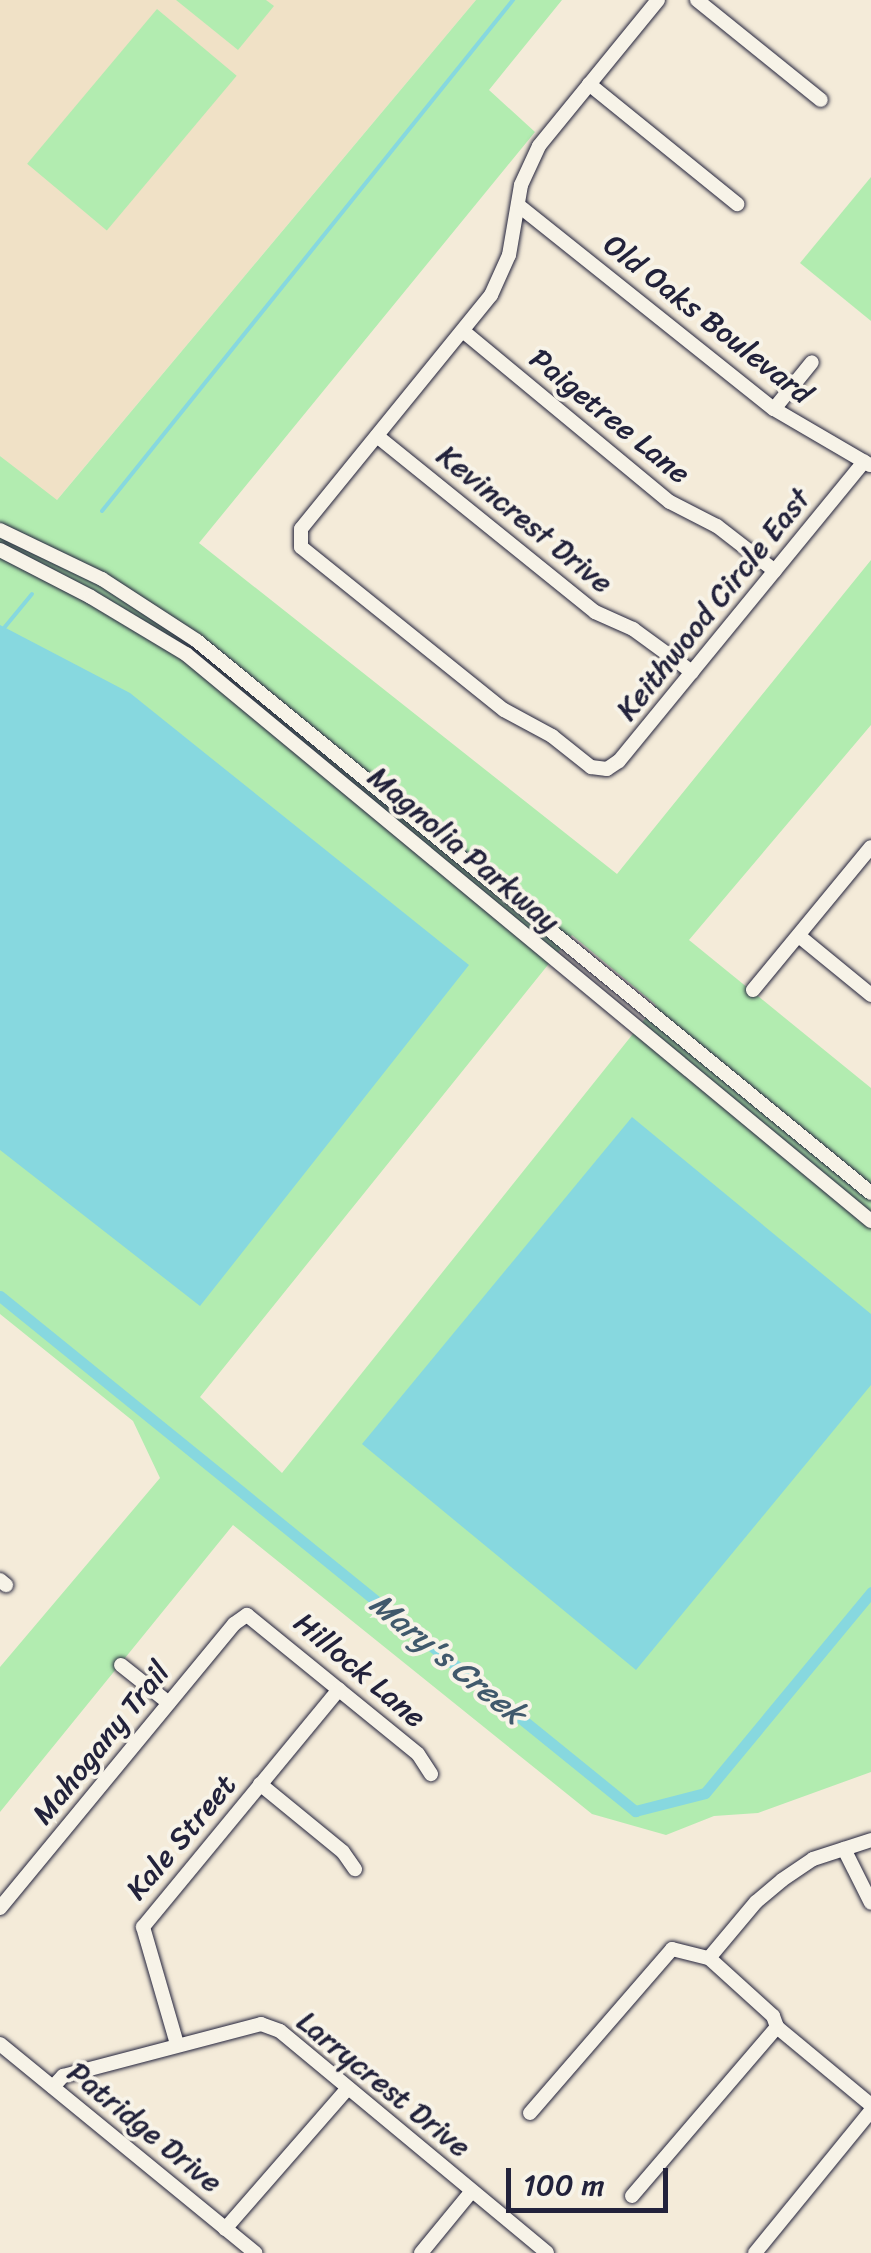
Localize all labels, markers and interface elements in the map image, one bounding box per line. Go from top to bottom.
street label: Old Oaks Boulevard [597,227,819,411]
street label: Paigetree Lane [523,340,697,492]
street label: Kevincrest Drive [430,437,620,601]
street label: Keithwood Circle East [608,480,818,728]
street label: Magnolia Parkway [361,759,567,939]
water label: Mary's Creek [362,1585,532,1733]
street label: Hillock Lane [287,1604,433,1736]
street label: Mahogany Trail [25,1655,177,1831]
street label: Kale Street [118,1767,244,1907]
street label: Larrycrest Drive [290,2003,478,2165]
street label: Patridge Drive [61,2054,229,2200]
scale bar [511,2148,674,2210]
text: 100 m [523,2158,605,2212]

